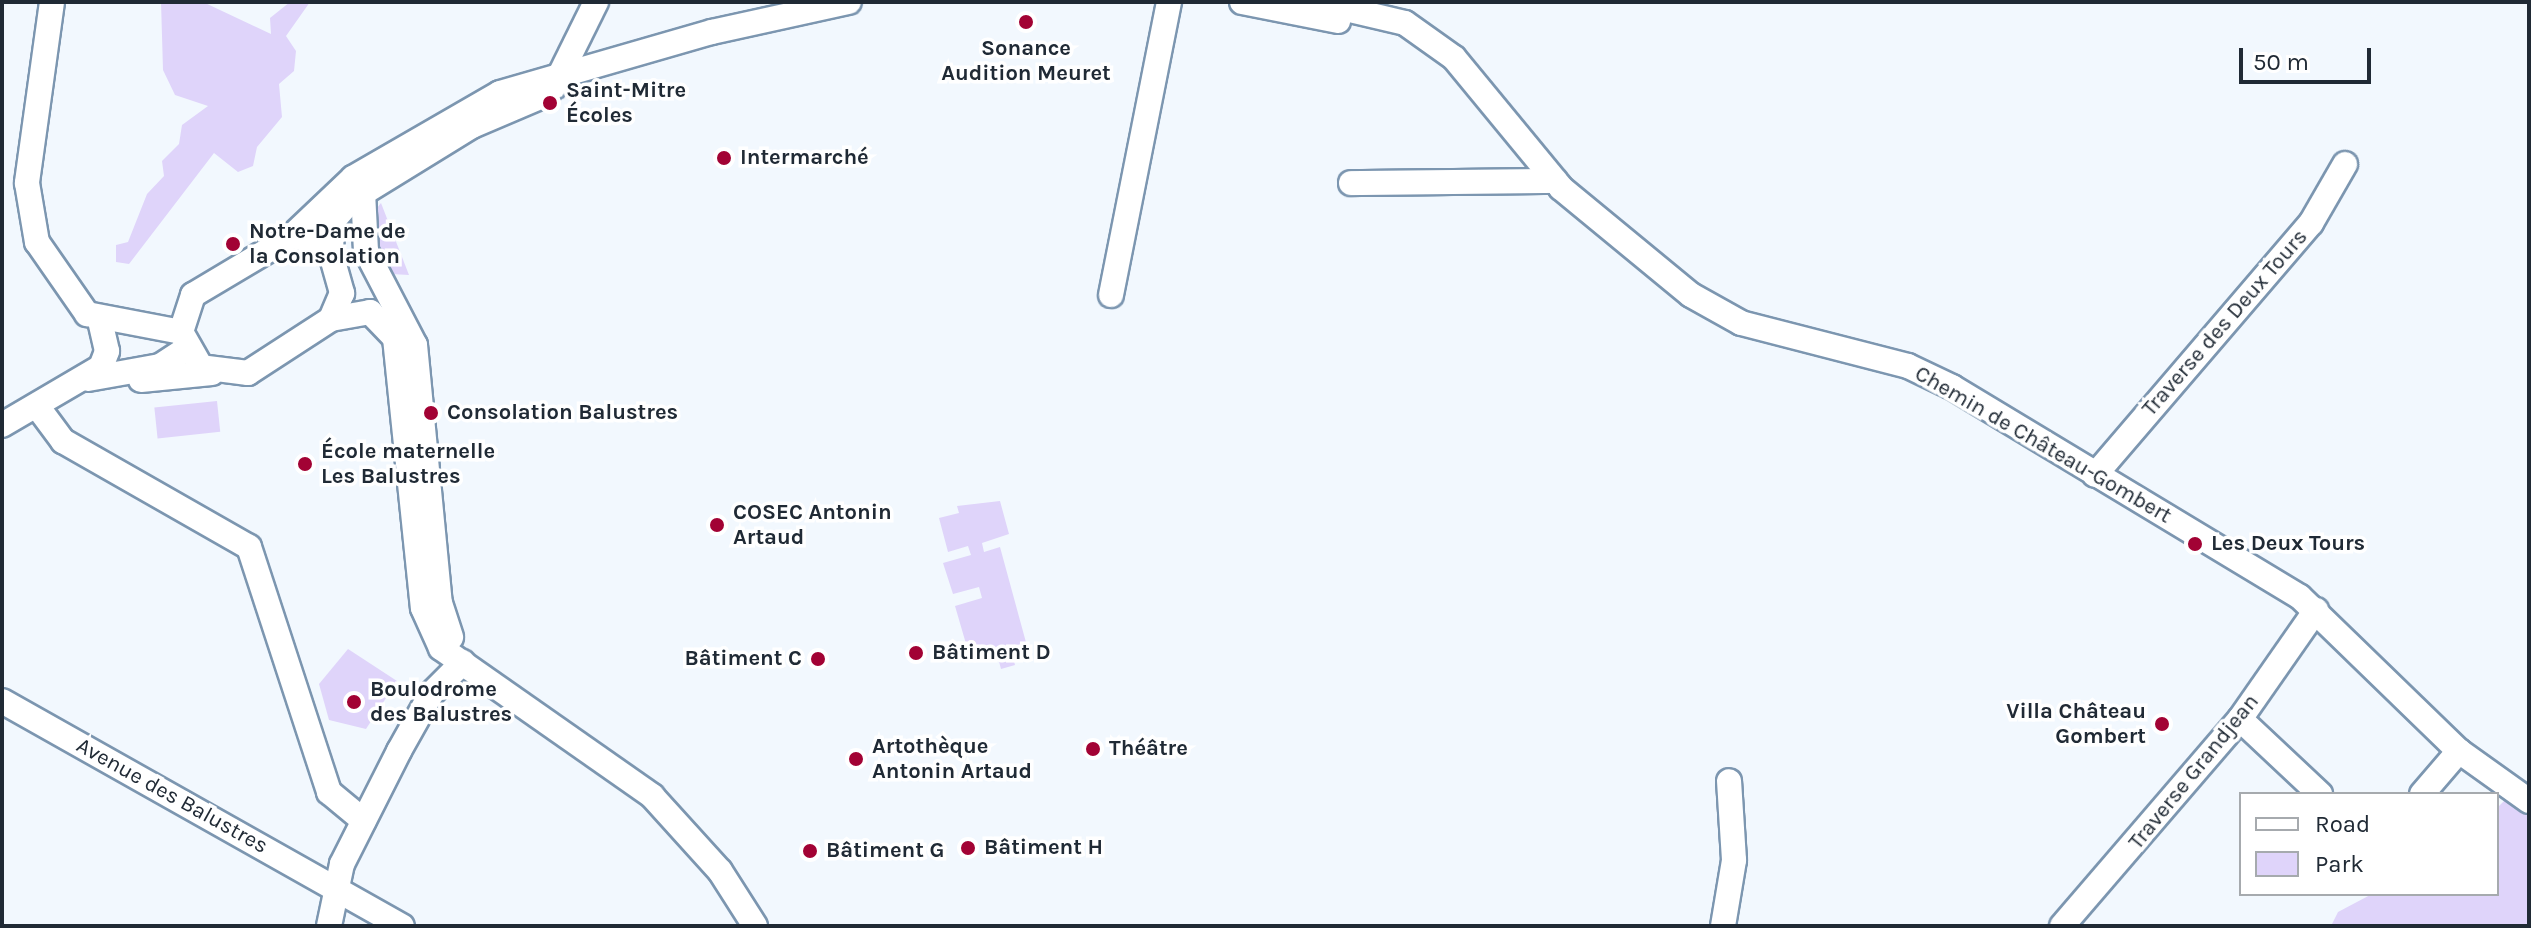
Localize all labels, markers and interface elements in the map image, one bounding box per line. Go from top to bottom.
marker: Sonance Audition Meuret [1017,13,1035,31]
scale bar [2243,32,2375,82]
place label: Sonance Audition Meuret [941,35,1111,86]
text: 50 m [2253,48,2309,76]
place label: Saint-Mitre Écoles [566,77,686,128]
marker: Saint-Mitre Écoles [541,94,559,112]
place label: Intermarché [740,145,869,171]
marker: Intermarché [715,149,733,167]
place label: Notre-Dame de la Consolation [249,218,406,270]
street label: Traverse des Deux Tours [2137,224,2313,422]
marker: Notre-Dame de la Consolation [224,235,242,253]
street label: Chemin de Château-Gombert [1910,361,2176,529]
place label: Consolation Balustres [447,400,678,426]
marker: Consolation Balustres [422,404,440,422]
place label: École maternelle Les Balustres [321,438,495,490]
marker: École maternelle Les Balustres [296,455,314,473]
place label: COSEC Antonin Artaud [733,499,892,550]
marker: COSEC Antonin Artaud [708,516,726,534]
place label: Les Deux Tours [2211,531,2365,557]
marker: Les Deux Tours [2186,535,2204,553]
place label: Bâtiment D [932,640,1051,666]
marker: Bâtiment D [907,644,925,662]
place label: Bâtiment C [685,646,802,672]
marker: Bâtiment C [809,650,827,668]
place label: Boulodrome des Balustres [370,676,512,728]
street label: Traverse Grandjean [2123,689,2265,855]
marker: Boulodrome des Balustres [345,693,363,711]
place label: Villa Château Gombert [2006,698,2146,750]
marker: Villa Château Gombert [2153,715,2171,733]
street label: Avenue des Balustres [72,732,272,860]
place label: Artothèque Antonin Artaud [872,733,1032,784]
place label: Théâtre [1109,736,1188,762]
marker: Théâtre [1084,740,1102,758]
marker: Artothèque Antonin Artaud [847,750,865,768]
legend [2239,792,2499,896]
text: Road [2315,810,2370,838]
place label: Bâtiment H [984,835,1103,861]
place label: Bâtiment G [826,838,944,864]
marker: Bâtiment H [959,839,977,857]
marker: Bâtiment G [801,842,819,860]
text: Park [2315,850,2364,878]

